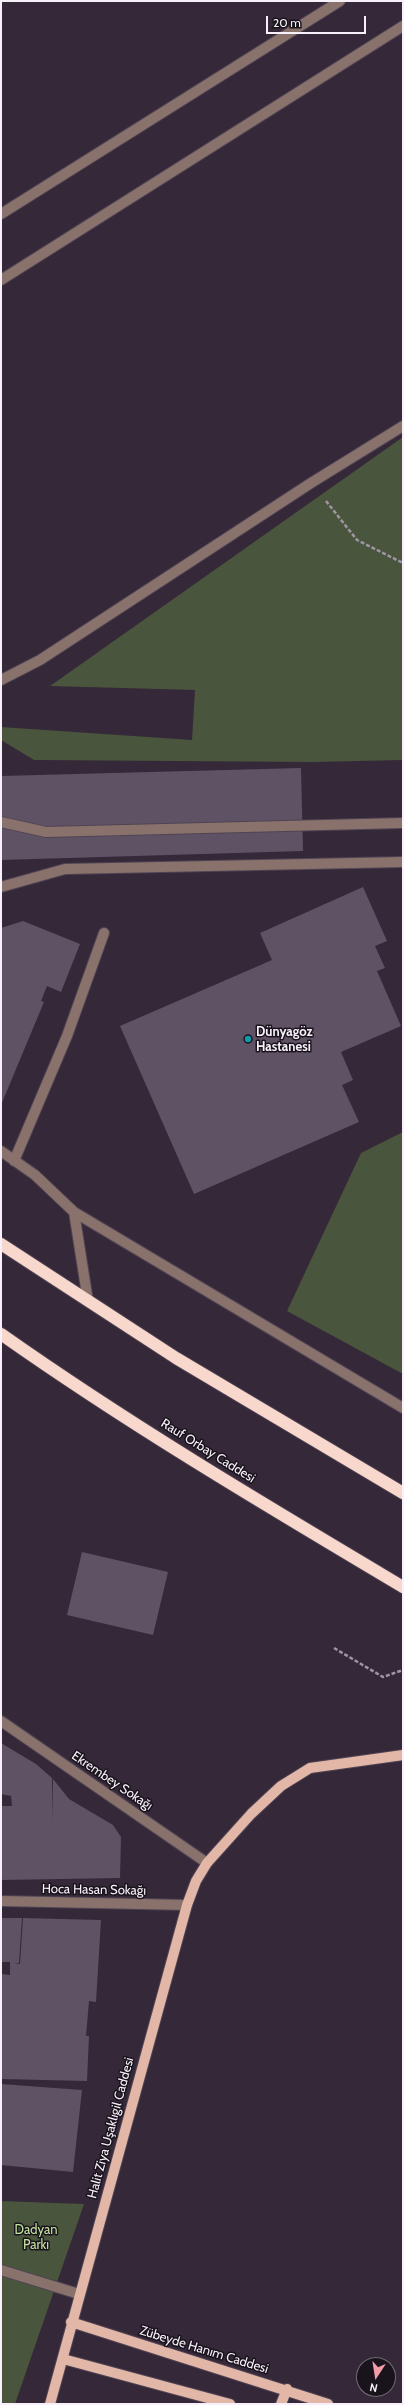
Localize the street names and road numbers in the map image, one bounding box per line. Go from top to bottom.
street label: Rauf Orbay Caddesi [158,1416,258,1486]
street label: Ekrembey Sokağı [69,1748,155,1814]
street label: Hoca Hasan Sokağı [42,1881,146,1899]
street label: Halit Ziya Uşaklıgil Caddesi [85,2056,137,2200]
street label: Zübeyde Hanım Caddesi [138,2323,270,2377]

